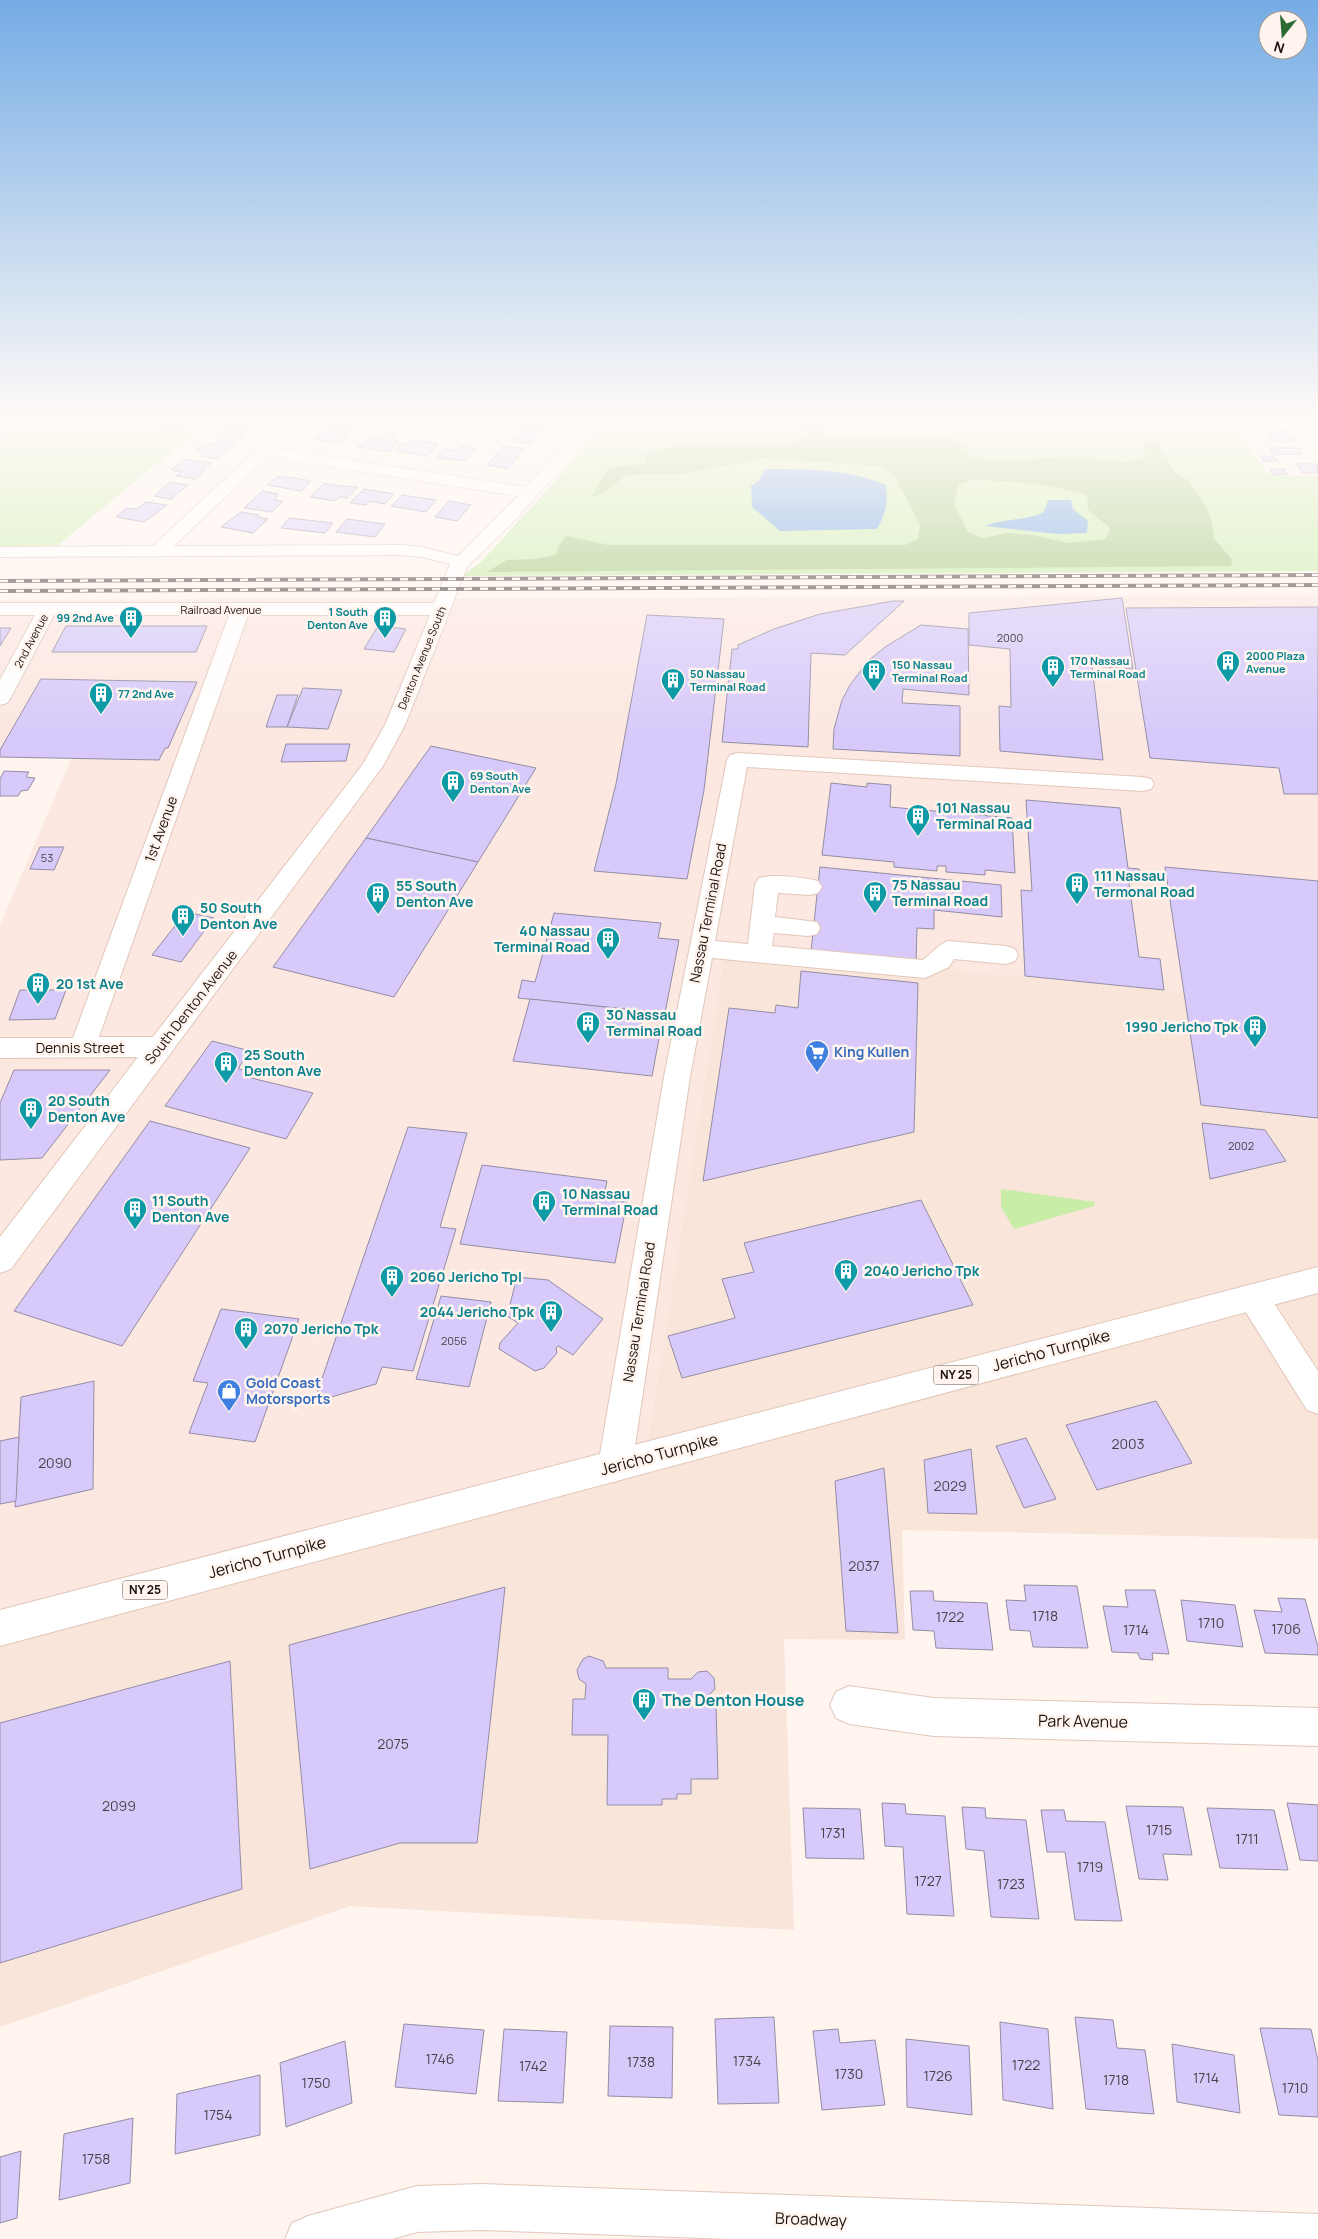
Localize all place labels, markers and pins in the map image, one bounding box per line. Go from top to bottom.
place label: 1 South Denton Ave [307,604,368,632]
building icon: 99 2nd Ave [118,605,144,639]
building icon: 1 South Denton Ave [372,605,398,639]
place label: 99 2nd Ave [56,610,114,625]
place label: 2000 Plaza Avenue [1246,648,1305,676]
building icon: 2000 Plaza Avenue [1215,649,1241,683]
place label: 170 Nassau Terminal Road [1070,653,1146,681]
building icon: 170 Nassau Terminal Road [1040,654,1066,688]
place label: 150 Nassau Terminal Road [892,657,968,685]
building icon: 150 Nassau Terminal Road [861,658,887,692]
place label: 50 Nassau Terminal Road [690,666,766,694]
building icon: 50 Nassau Terminal Road [660,667,686,701]
building icon: 77 2nd Ave [88,681,114,715]
place label: 77 2nd Ave [118,686,174,701]
place label: 69 South Denton Ave [470,768,531,796]
building icon: 69 South Denton Ave [440,769,466,803]
place label: 101 Nassau Terminal Road [936,798,1032,833]
building icon: 101 Nassau Terminal Road [905,803,931,837]
place label: 111 Nassau Termonal Road [1094,866,1195,901]
building icon: 111 Nassau Termonal Road [1064,871,1090,905]
place label: 75 Nassau Terminal Road [892,875,988,910]
place label: 55 South Denton Ave [396,876,473,911]
building icon: 75 Nassau Terminal Road [862,880,888,914]
building icon: 55 South Denton Ave [365,881,391,915]
place label: 50 South Denton Ave [200,898,277,933]
building icon: 50 South Denton Ave [170,903,196,937]
place label: 40 Nassau Terminal Road [494,921,590,956]
building icon: 40 Nassau Terminal Road [595,926,621,960]
building icon: 20 1st Ave [25,971,51,1005]
place label: 20 1st Ave [56,974,124,993]
place label: 30 Nassau Terminal Road [606,1005,702,1040]
building icon: 30 Nassau Terminal Road [575,1010,601,1044]
building icon: 1990 Jericho Tpk [1242,1014,1268,1048]
place label: 1990 Jericho Tpk [1125,1017,1238,1036]
supermarket icon: King Kullen [804,1039,830,1073]
place label: King Kullen [834,1042,909,1061]
place label: 25 South Denton Ave [244,1045,321,1080]
building icon: 25 South Denton Ave [213,1050,239,1084]
place label: 20 South Denton Ave [48,1091,125,1126]
building icon: 20 South Denton Ave [18,1096,44,1130]
place label: 10 Nassau Terminal Road [562,1184,658,1219]
building icon: 10 Nassau Terminal Road [531,1189,557,1223]
place label: 11 South Denton Ave [152,1191,229,1226]
building icon: 11 South Denton Ave [122,1196,148,1230]
building icon: 2040 Jericho Tpk [833,1258,859,1292]
place label: 2040 Jericho Tpk [864,1261,980,1280]
building icon: 2060 Jericho Tpl [379,1264,405,1298]
place label: 2060 Jericho Tpl [410,1267,522,1286]
building icon: 2044 Jericho Tpk [538,1299,564,1333]
place label: 2044 Jericho Tpk [420,1302,534,1321]
building icon: 2070 Jericho Tpk [233,1316,259,1350]
place label: 2070 Jericho Tpk [264,1319,379,1338]
place label: Gold Coast Motorsports [246,1373,331,1408]
shop icon: Gold Coast Motorsports [216,1378,242,1412]
building icon: The Denton House [631,1687,657,1721]
place label: The Denton House [662,1689,805,1711]

